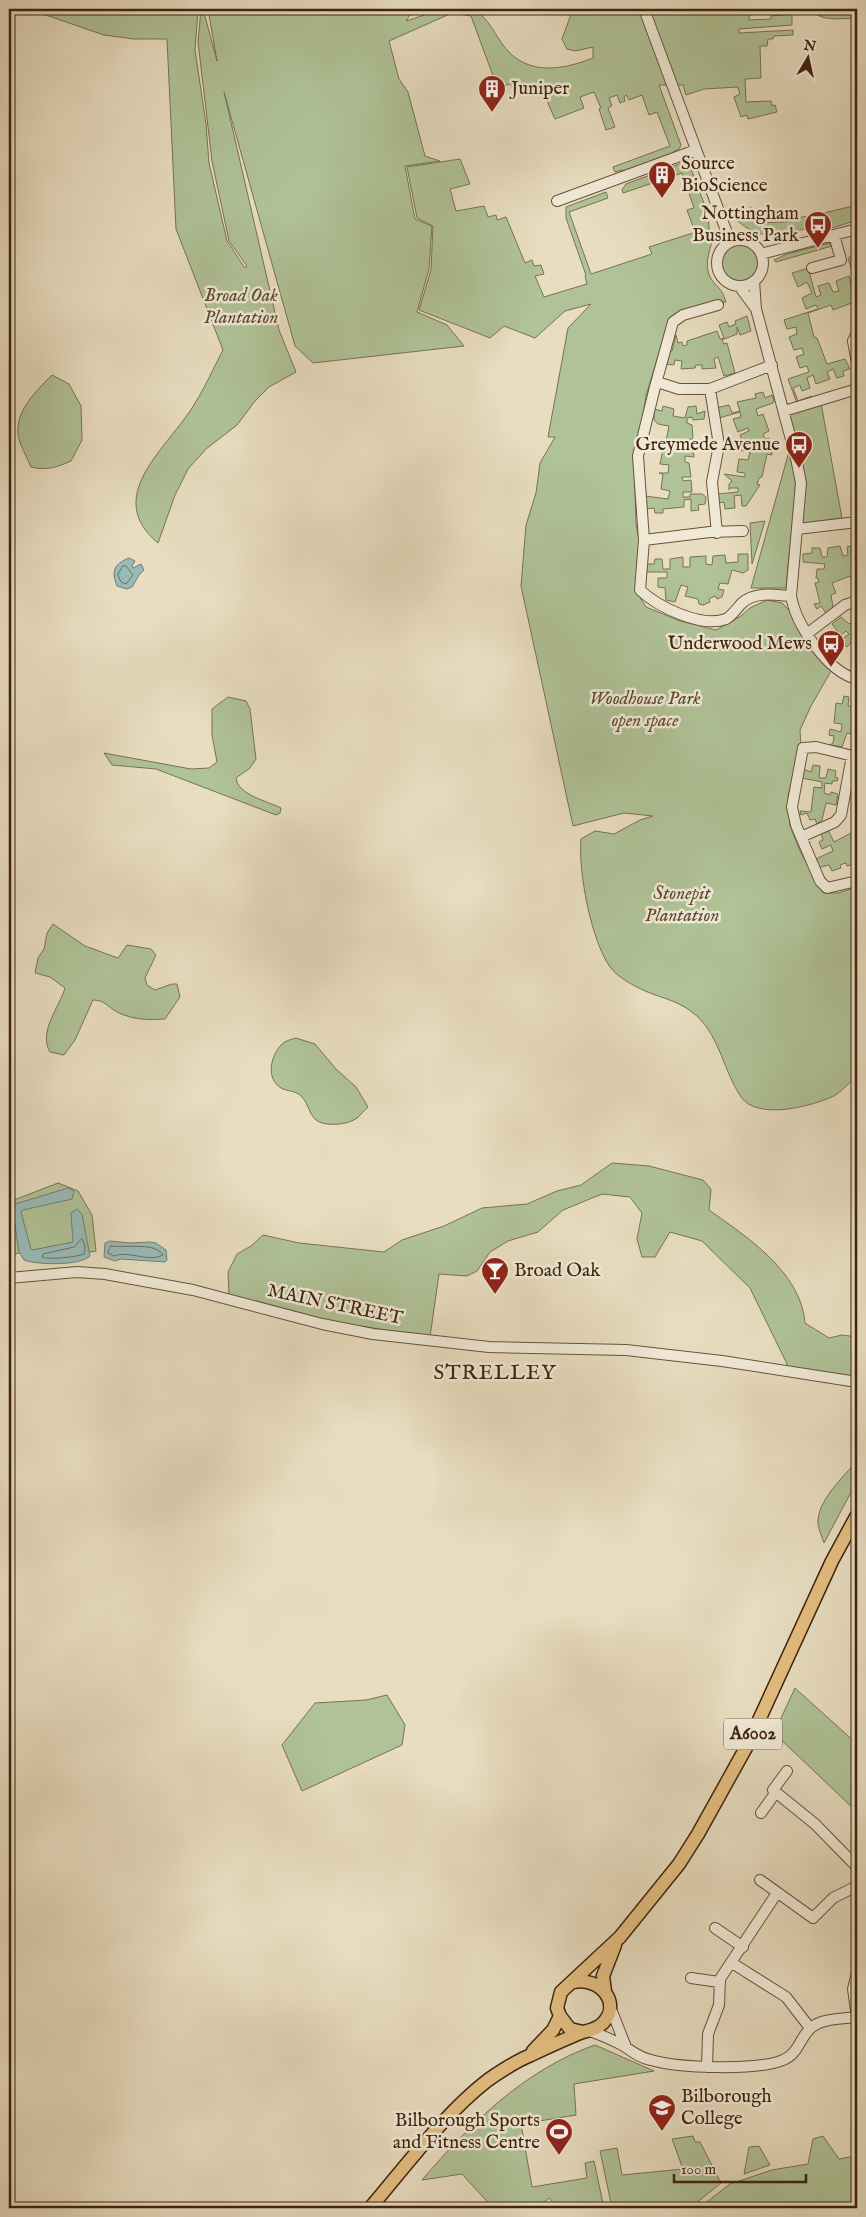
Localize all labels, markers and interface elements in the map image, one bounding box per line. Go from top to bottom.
north arrow [784,32,834,82]
text: N [801,36,817,56]
building icon: Juniper [477,74,507,113]
place label: Juniper [509,77,569,101]
place label: Source BioScience [681,152,768,198]
building icon: Source BioScience [647,160,677,199]
place label: Nottingham Business Park [692,202,800,248]
bus stop icon: Nottingham Business Park [803,210,833,249]
park label: Broad Oak Plantation [204,284,278,330]
bus stop icon: Greymede Avenue [784,430,814,469]
place label: Greymede Avenue [635,433,780,457]
bus stop icon: Underwood Mews [816,629,846,668]
place label: Underwood Mews [668,632,812,656]
park label: Woodhouse Park open space [589,687,701,733]
park label: Stonepit Plantation [645,882,719,928]
bar icon: Broad Oak [480,1256,510,1295]
place label: Broad Oak [514,1259,601,1283]
street label: MAIN STREET [265,1279,405,1331]
district label: STRELLEY [434,1360,557,1387]
road number: A6002 [724,1718,782,1750]
place label: Bilborough College [681,2085,772,2131]
school or university icon: Bilborough College [647,2093,677,2132]
place label: Bilborough Sports and Fitness Centre [393,2109,540,2155]
sports icon: Bilborough Sports and Fitness Centre [544,2117,574,2156]
scale bar [674,2152,806,2184]
text: 100 m [681,2160,717,2179]

